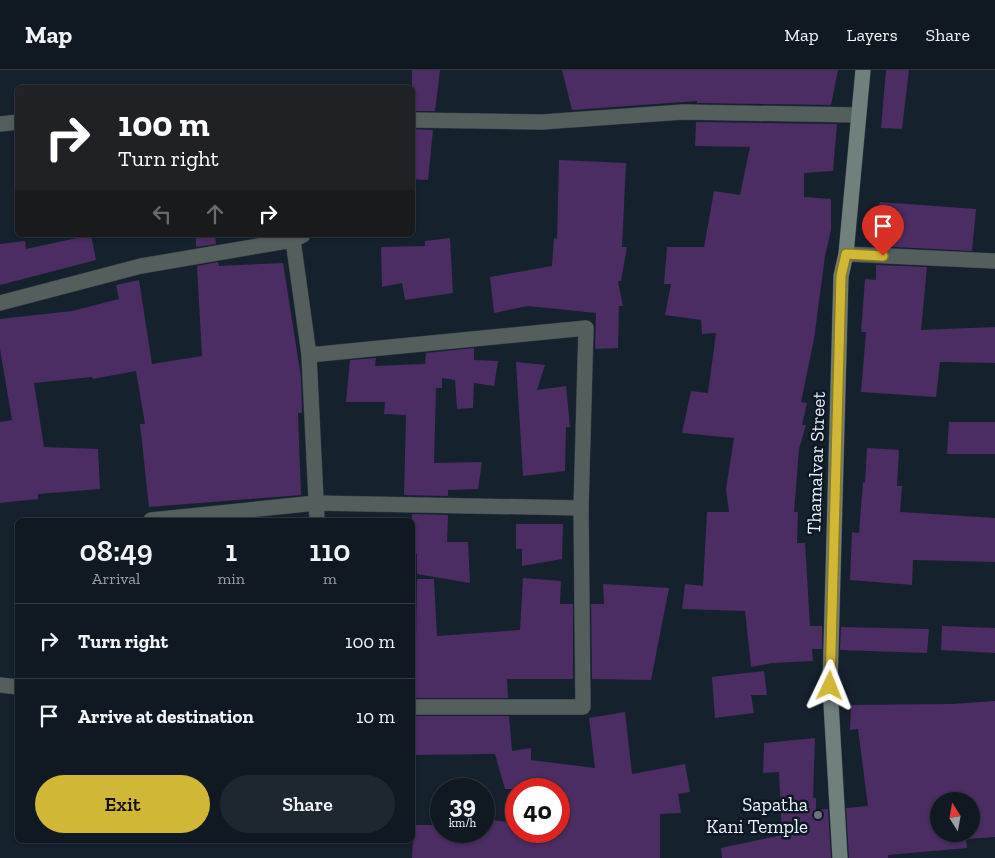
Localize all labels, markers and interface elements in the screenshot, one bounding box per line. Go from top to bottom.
text: Map [25,20,72,49]
text: Map [784,24,819,46]
text: Layers [847,24,898,46]
text: Share [926,24,970,46]
text: 100 m [118,103,210,145]
icon: right [35,105,100,170]
text: Turn right [118,145,219,172]
icon: left [148,200,176,228]
icon: ahead [201,200,229,228]
icon: right [254,200,282,228]
pin [862,205,904,256]
icon: arrive [869,212,897,240]
street label: Thamalvar Street [802,391,830,535]
text: 08:49 [80,533,153,569]
text: 1 [225,533,237,569]
text: 110 [309,533,350,569]
text: Arrival [92,569,140,588]
text: min [217,569,245,588]
text: m [323,569,337,588]
icon: right [35,627,63,655]
text: Turn right [78,630,168,653]
text: 100 m [345,630,395,653]
position arrow [803,659,855,711]
icon: arrive [35,702,63,730]
text: Arrive at destination [78,705,254,728]
text: 10 m [356,705,395,728]
button: Exit [35,775,210,833]
button: Share [220,775,395,833]
speed limit sign: 40 [505,778,570,843]
text: 39 [449,789,476,819]
north arrow [930,792,980,842]
map controls [930,792,980,842]
place label: Sapatha Kani Temple [706,793,808,838]
marker: Sapatha Kani Temple [812,809,824,821]
text: km/h [449,816,476,830]

